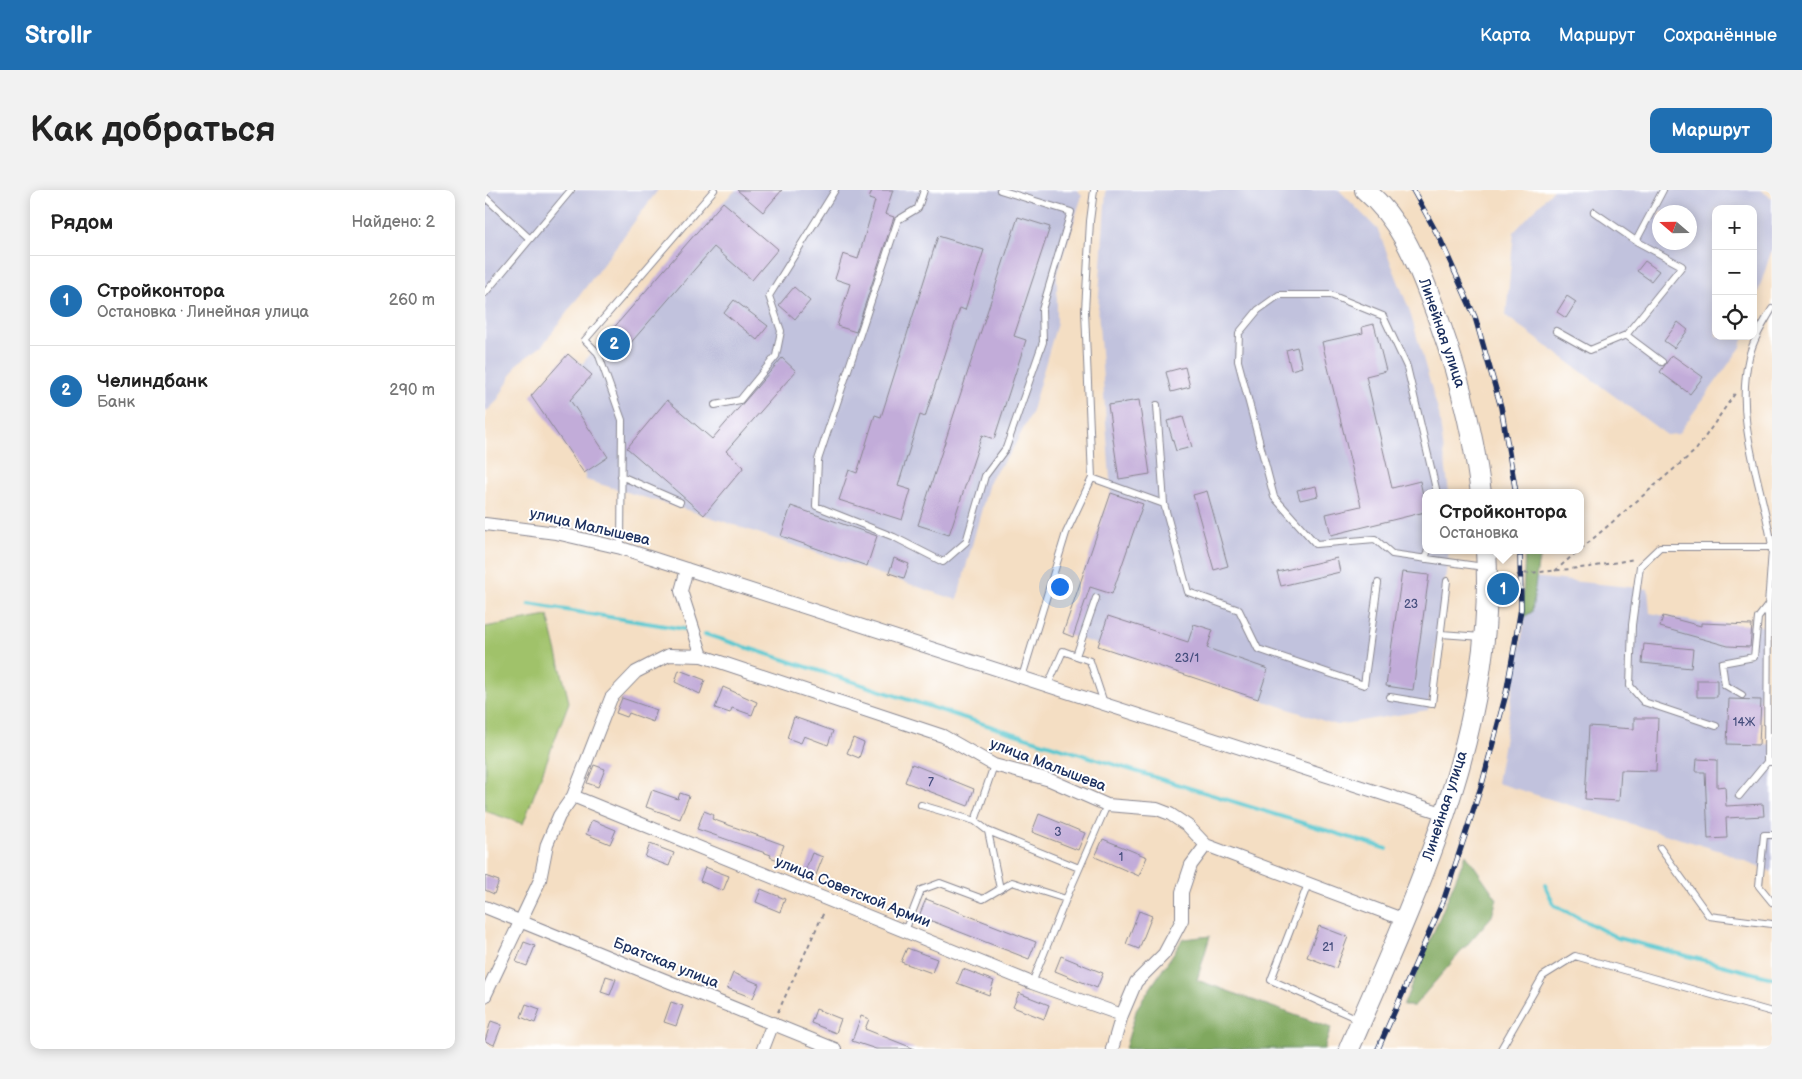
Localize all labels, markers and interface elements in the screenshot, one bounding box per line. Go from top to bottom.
text: Strollr [25,21,92,50]
text: Карта [1480,25,1531,46]
text: Маршрут [1559,25,1635,46]
text: Сохранённые [1663,25,1777,46]
button: Маршрут [1650,108,1772,153]
text: Как добраться [30,109,276,152]
north arrow [1652,205,1697,250]
map controls [1712,205,1757,340]
button: + [1712,205,1757,250]
text: Рядом [50,210,113,235]
text: Найдено: 2 [351,213,435,232]
button: − [1712,250,1757,295]
street label: Линейная улица [1414,275,1470,390]
text: Стройконтора [97,280,225,303]
text: 1 [63,291,69,310]
text: 260 m [389,291,435,310]
button: locate [1712,295,1757,340]
text: Остановка · Линейная улица [97,303,309,322]
pin: 2 [598,325,630,363]
text: Челиндбанк [97,370,208,393]
text: 2 [61,381,71,400]
text: 290 m [389,381,435,400]
text: Банк [97,393,135,412]
popup [1422,489,1584,554]
text: Стройконтора [1439,501,1567,524]
street label: улица Малышева [528,504,652,550]
text: Остановка [1439,524,1519,543]
pin: 1 [1487,570,1519,608]
your location [1047,574,1073,600]
house number: 23 [1404,597,1418,612]
house number: 23/1 [1175,651,1199,666]
house number: 14Ж [1733,715,1756,730]
street label: улица Малышева [987,734,1109,796]
street label: Линейная улица [1418,748,1472,864]
house number: 7 [928,775,934,790]
house number: 3 [1054,825,1062,840]
house number: 1 [1119,850,1123,865]
street label: улица Советской Армии [772,852,934,932]
street label: Братская улица [610,933,722,993]
house number: 21 [1322,940,1334,955]

